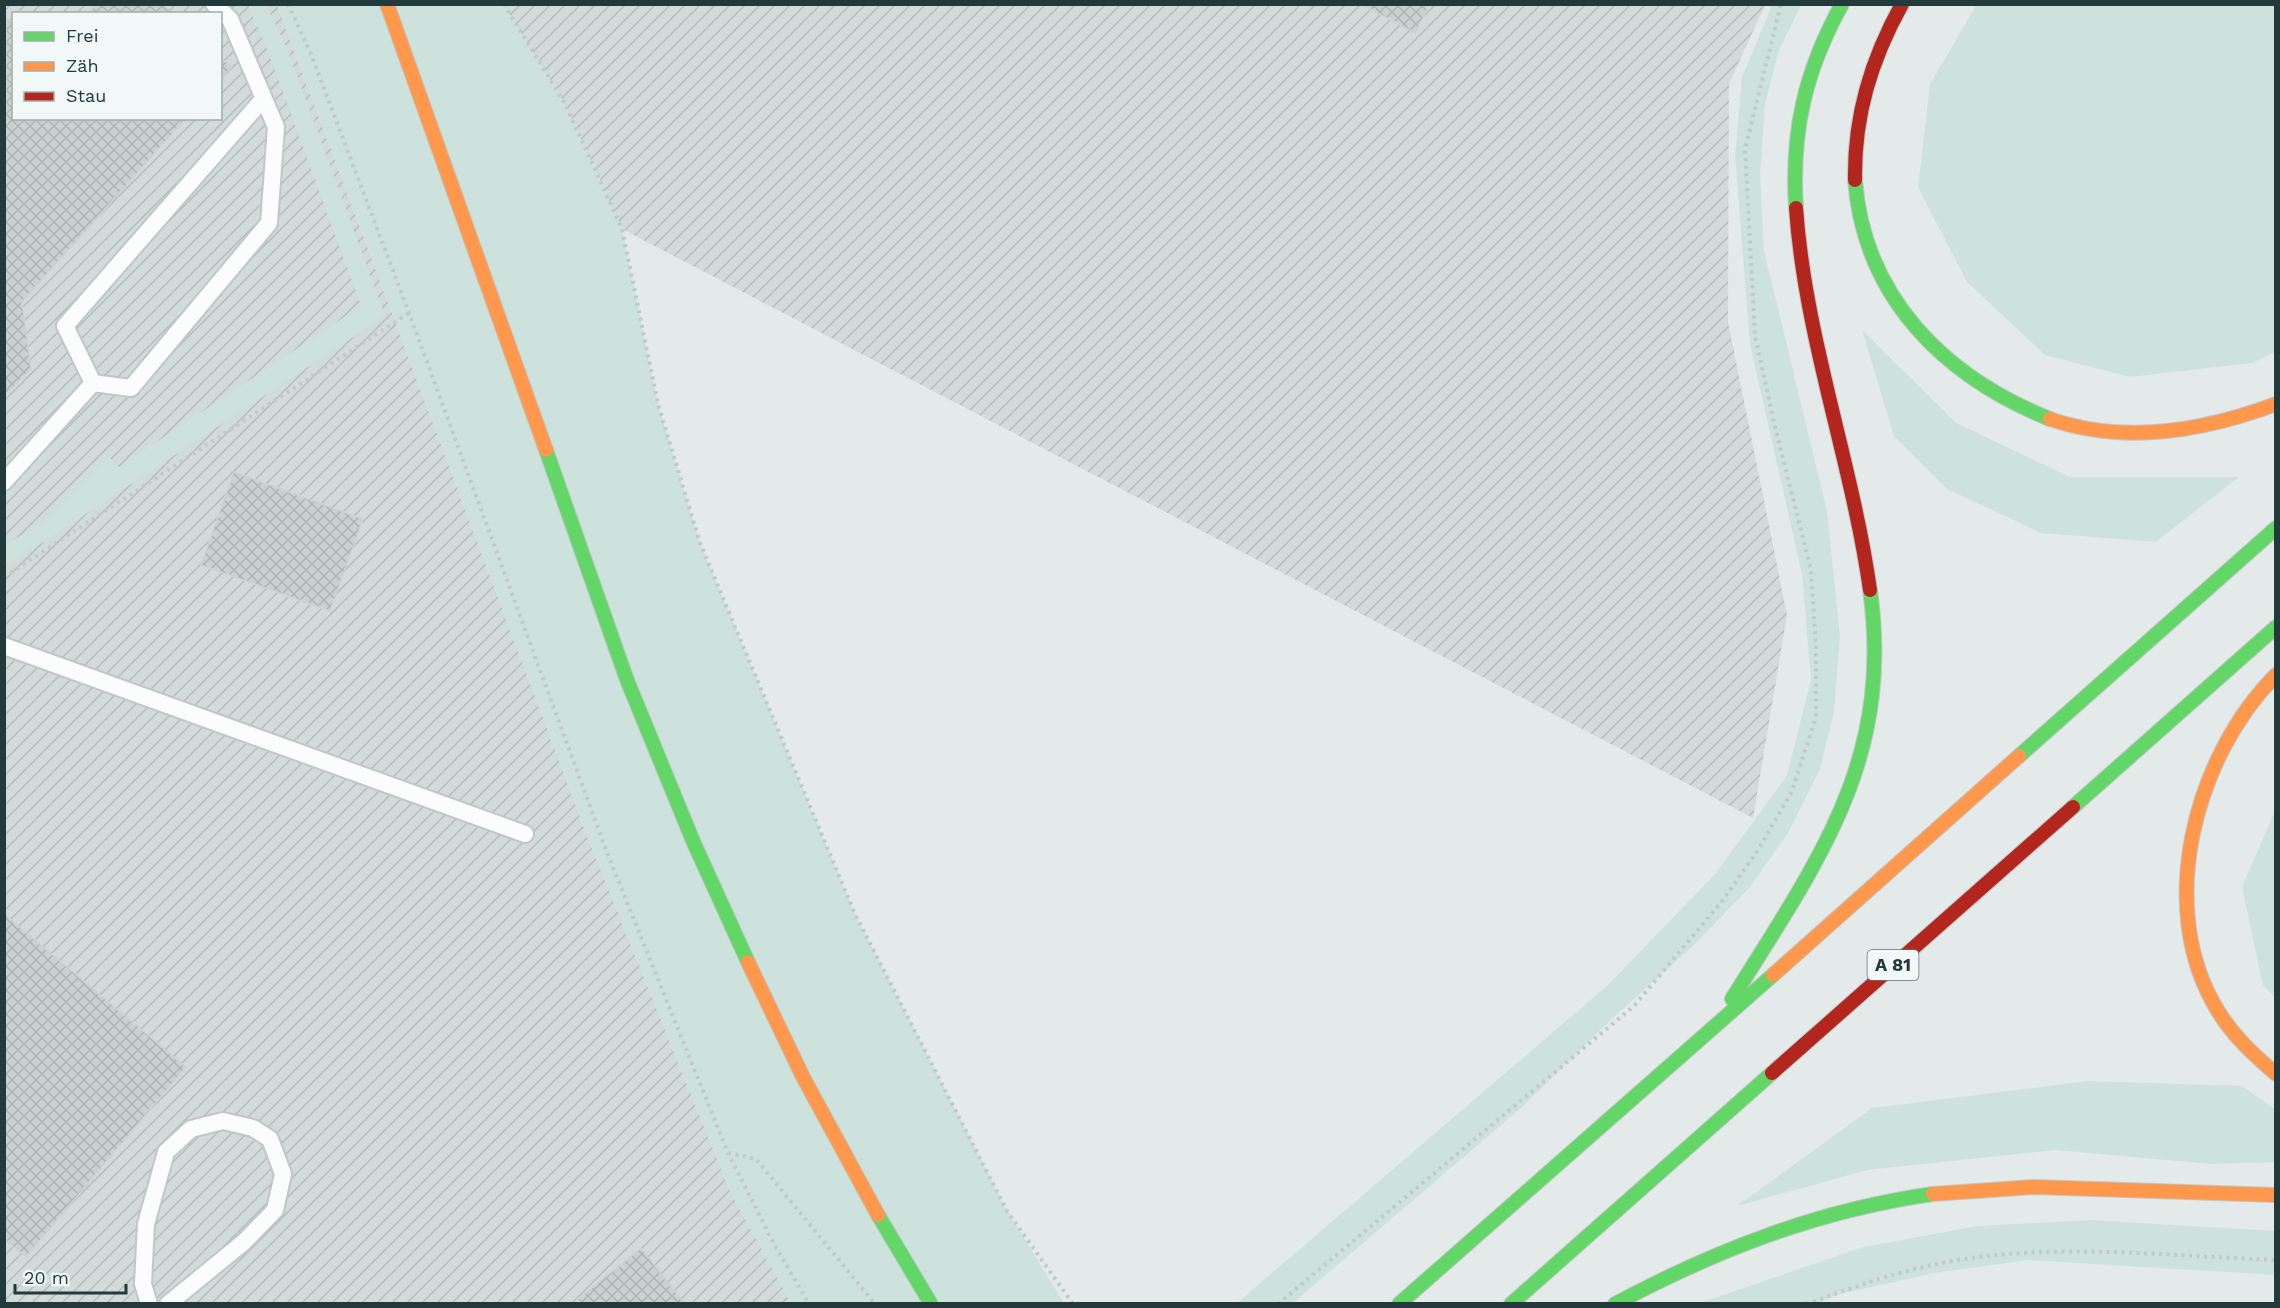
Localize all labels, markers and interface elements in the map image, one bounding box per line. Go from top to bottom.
legend [12,12,222,120]
text: Frei [66,25,98,46]
text: Zäh [66,55,99,76]
text: Stau [66,85,106,106]
road number: A 81 [1868,950,1918,980]
scale bar [15,1257,126,1295]
text: 20 m [24,1267,69,1288]

